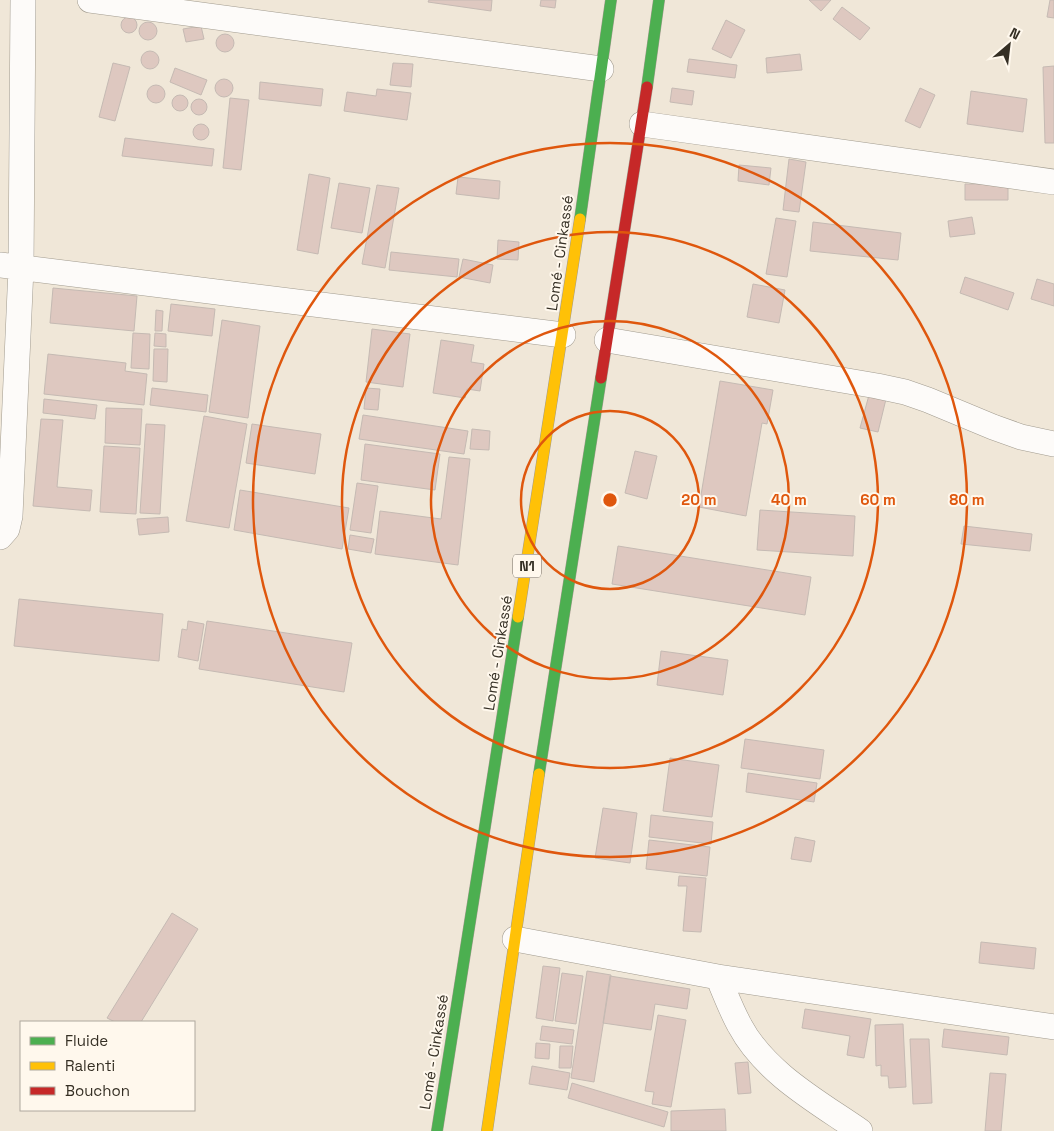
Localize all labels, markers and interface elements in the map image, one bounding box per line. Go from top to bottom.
north arrow [984,20,1034,70]
text: N [1007,23,1023,44]
street label: Lomé - Cinkassé [542,194,577,312]
text: 20 m [681,490,717,509]
text: 40 m [771,490,807,509]
text: 60 m [860,490,896,509]
text: 80 m [949,490,985,509]
centre of rings [601,491,619,509]
road number: N1 [513,554,541,578]
street label: Lomé - Cinkassé [479,594,516,712]
street label: Lomé - Cinkassé [415,993,452,1111]
legend [20,1021,195,1111]
text: Fluide [65,1031,108,1050]
text: Ralenti [65,1056,115,1075]
text: Bouchon [65,1081,130,1100]

